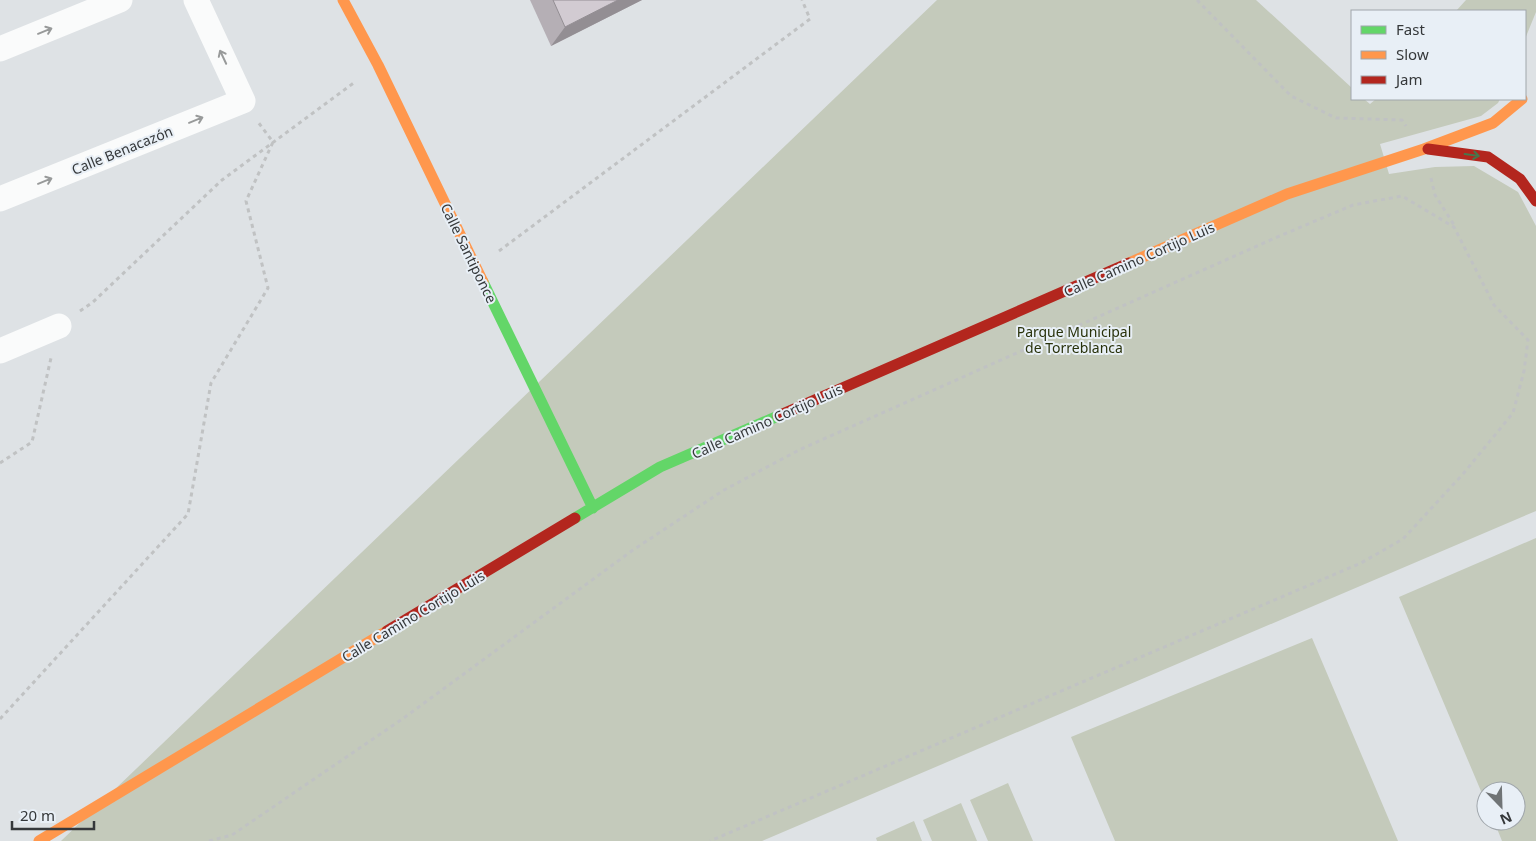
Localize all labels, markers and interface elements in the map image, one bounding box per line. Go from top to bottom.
legend [1351,10,1526,100]
text: Fast [1396,19,1425,39]
one-way arrow [37,25,52,35]
text: Slow [1396,44,1429,64]
one-way arrow [217,50,227,65]
text: Jam [1394,69,1423,89]
one-way arrow [188,115,203,125]
street label: Calle Benacazón [69,121,175,179]
one-way arrow [1464,150,1480,160]
one-way arrow [37,176,52,185]
street label: Calle Santiponce [437,200,501,306]
street label: Calle Camino Cortijo Luis [1060,217,1218,301]
park label: Parque Municipal de Torreblanca [1017,322,1131,357]
street label: Calle Camino Cortijo Luis [688,379,846,463]
street label: Calle Camino Cortijo Luis [338,566,488,666]
north arrow [1476,781,1526,831]
scale bar [12,798,95,830]
text: 20 m [20,805,55,825]
text: N [1497,807,1515,829]

